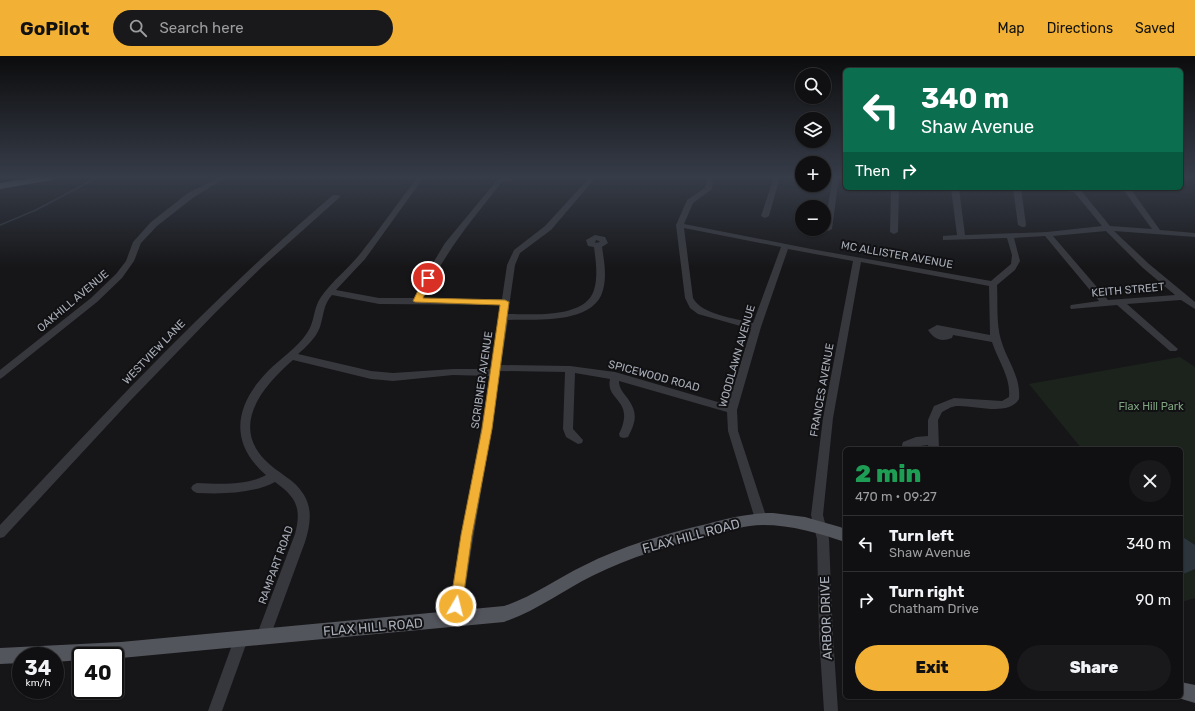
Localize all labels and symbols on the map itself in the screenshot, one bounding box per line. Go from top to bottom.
street label: MC ALLISTER AVENUE [840,239,954,271]
pin [411,261,445,295]
street label: OAKHILL AVENUE [35,267,112,335]
street label: KEITH STREET [1091,280,1166,300]
street label: WOODLAWN AVENUE [716,303,758,409]
street label: WESTVIEW LANE [120,317,188,387]
street label: SCRIBNER AVENUE [469,330,495,430]
street label: FRANCES AVENUE [807,342,837,438]
street label: SPICEWOOD ROAD [607,358,701,394]
park label: Flax Hill Park [1118,400,1184,413]
street label: FLAX HILL ROAD [641,516,741,556]
street label: RAMPART ROAD [256,524,296,606]
street label: ARBOR DRIVE [817,576,835,660]
position arrow [435,585,477,627]
street label: FLAX HILL ROAD [322,615,424,639]
speed limit sign: 40 [72,647,124,699]

